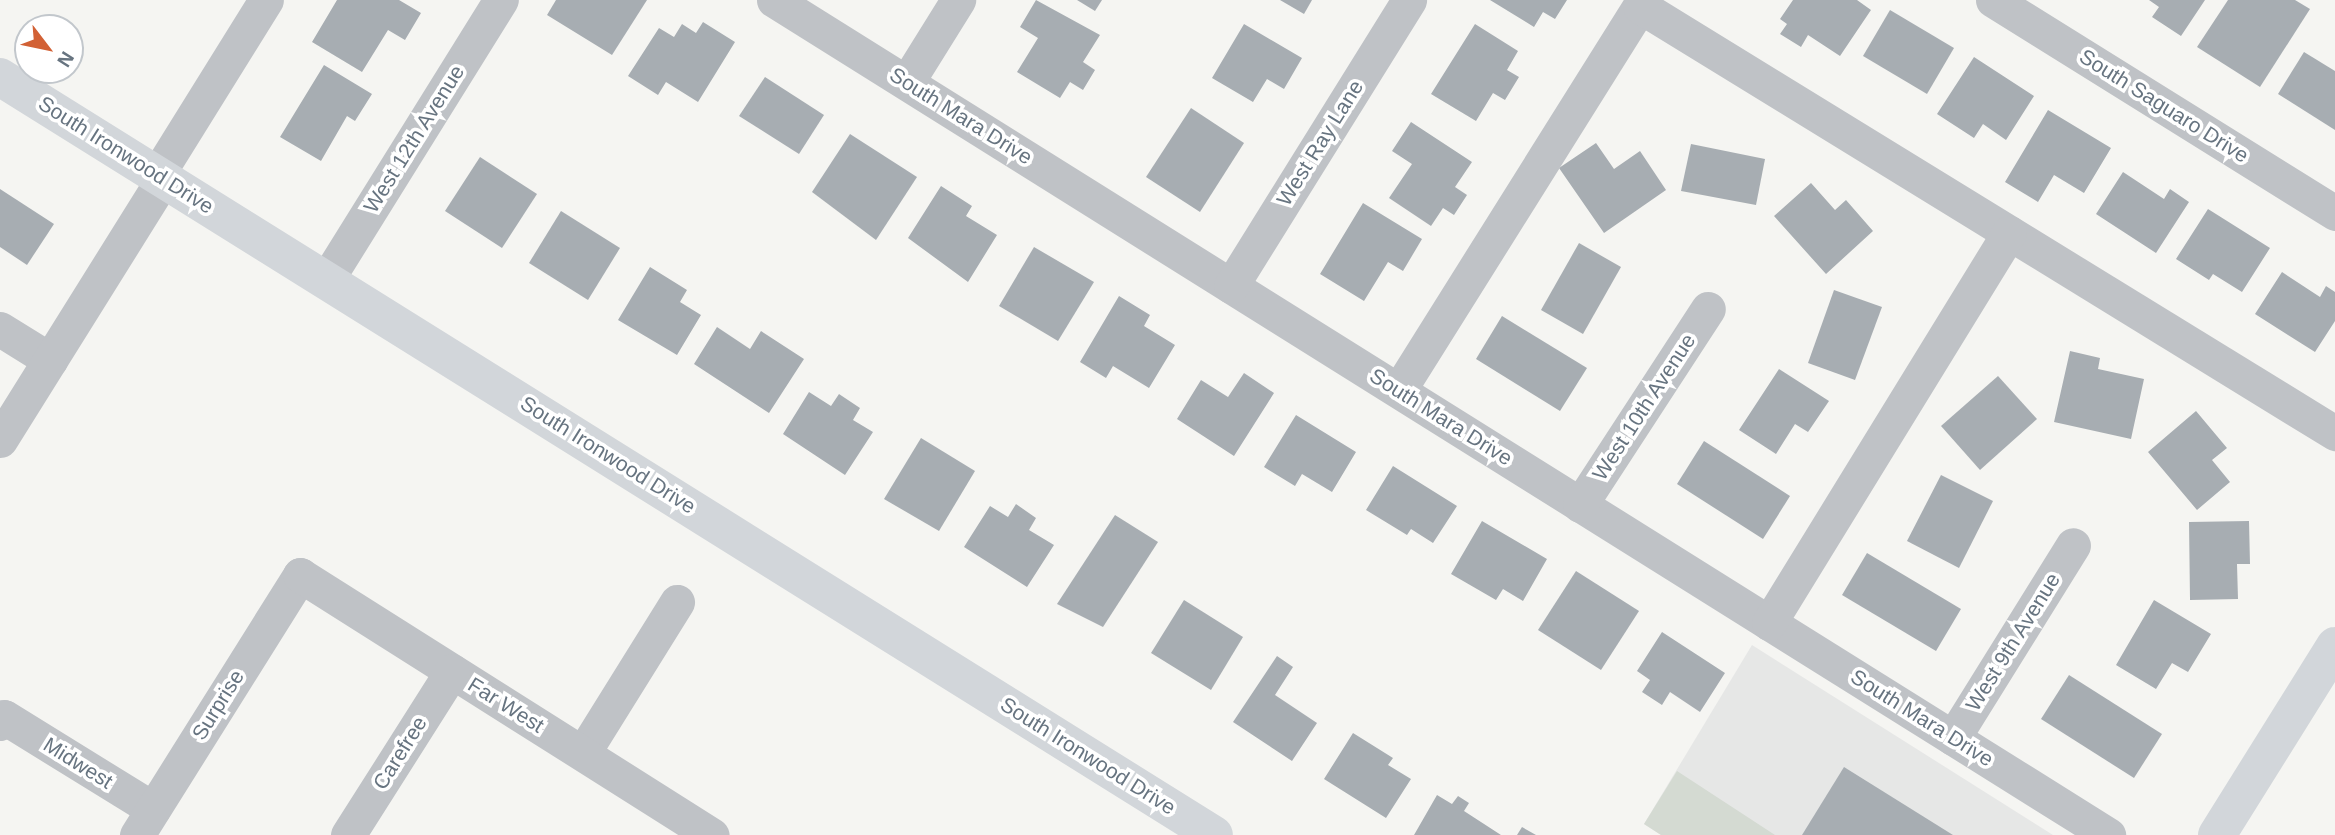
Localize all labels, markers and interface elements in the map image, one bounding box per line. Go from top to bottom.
north arrow [14,14,84,84]
street label: South Saguaro Drive [2075,44,2253,168]
text: N [53,48,78,71]
street label: West 12th Avenue [358,60,470,218]
street label: South Mara Drive [885,62,1037,170]
street label: West Ray Lane [1271,76,1369,210]
street label: South Ironwood Drive [34,91,218,219]
street label: West 10th Avenue [1587,328,1701,486]
street label: South Mara Drive [1365,363,1517,471]
street label: South Ironwood Drive [516,391,700,519]
street label: West 9th Avenue [1960,568,2066,716]
street label: South Mara Drive [1846,664,1998,772]
street label: Surprise [187,665,249,745]
street label: Far West [463,672,549,738]
street label: South Ironwood Drive [996,692,1180,820]
street label: Carefree [368,712,432,794]
street label: Midwest [39,732,117,794]

